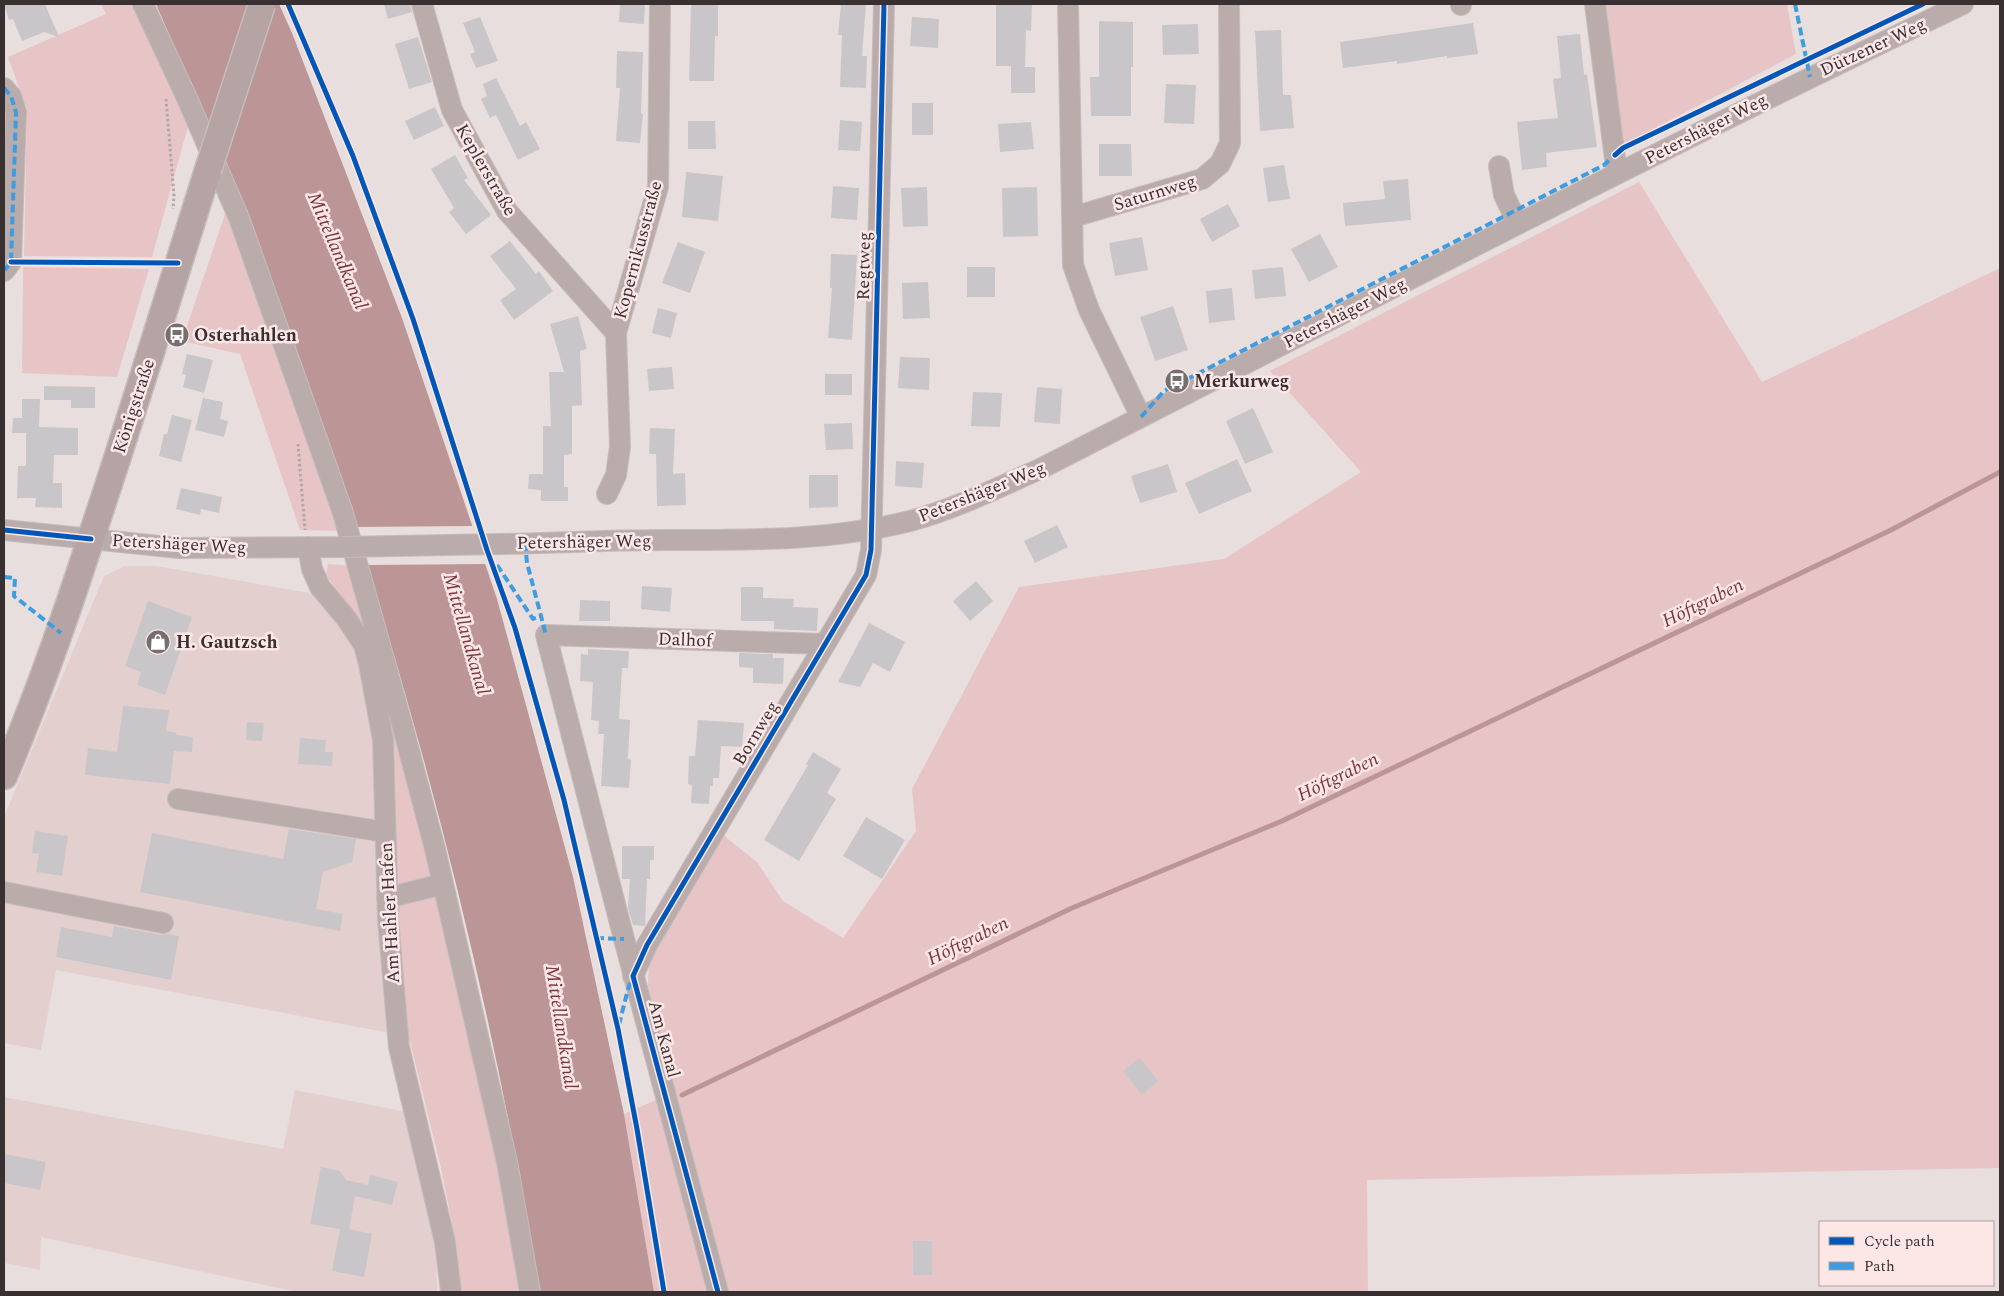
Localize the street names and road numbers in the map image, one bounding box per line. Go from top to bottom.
street label: Dützener Weg [1815,11,1931,83]
street label: Petershäger Weg [1640,86,1772,172]
street label: Keplerstraße [449,119,523,221]
street label: Saturnweg [1111,168,1199,218]
street label: Kopernikusstraße [607,178,669,322]
street label: Regtweg [850,231,878,301]
street label: Petershäger Weg [1279,270,1411,356]
street label: Königstraße [106,355,162,457]
street label: Petershäger Weg [914,454,1050,530]
street label: Petershäger Weg [111,527,247,561]
street label: Petershäger Weg [516,527,652,557]
street label: Dalhof [657,626,714,655]
street label: Bornweg [726,695,786,771]
street label: Am Hahler Hafen [373,842,407,984]
street label: Am Kanal [641,997,687,1081]

